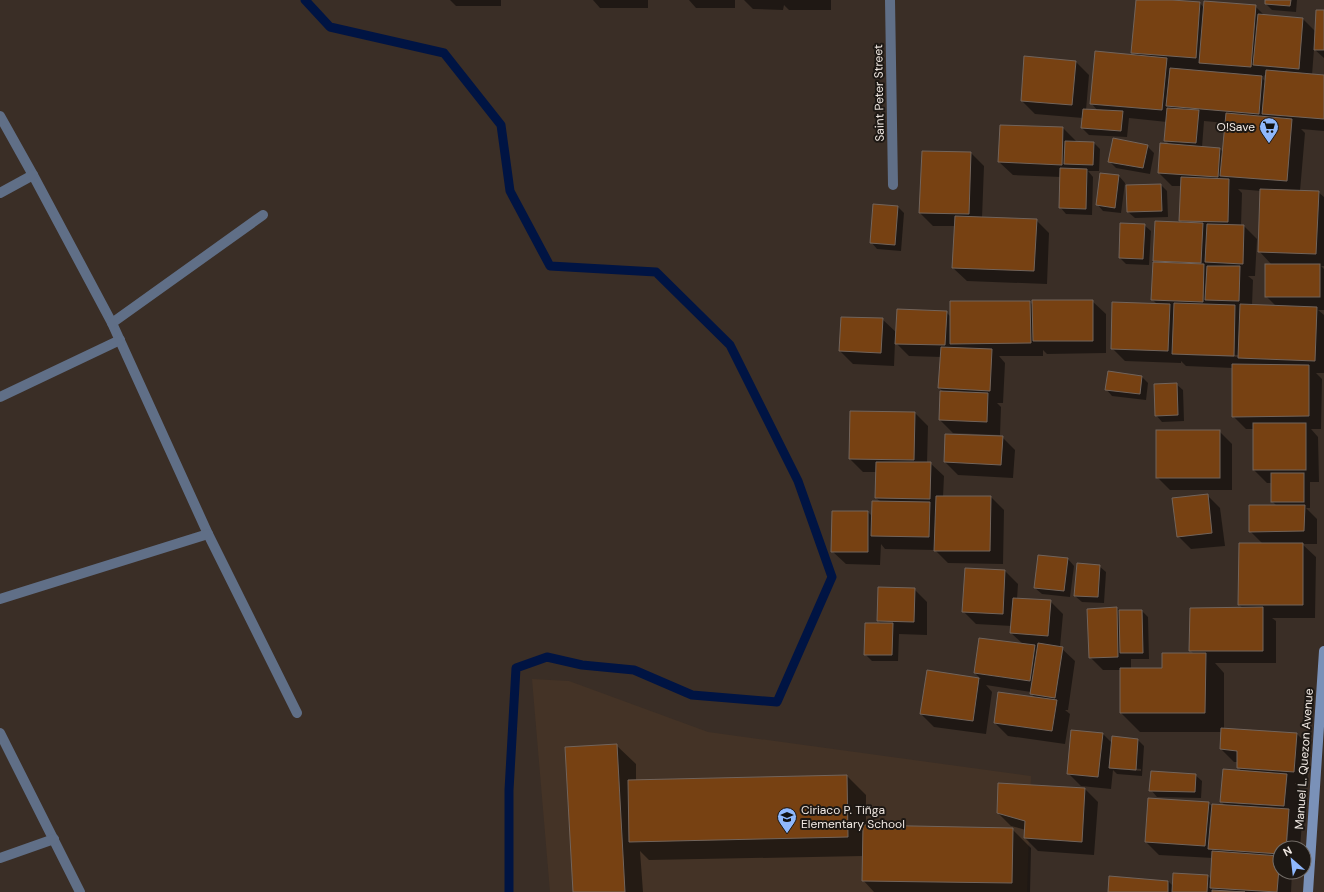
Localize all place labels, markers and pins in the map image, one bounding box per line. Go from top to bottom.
supermarket icon: O!Save [1258,116,1280,144]
place label: O!Save [1217,119,1255,135]
place label: Ciriaco P. Tiñga Elementary School [801,802,905,832]
school or university icon: Ciriaco P. Tiñga Elementary School [776,806,798,834]

